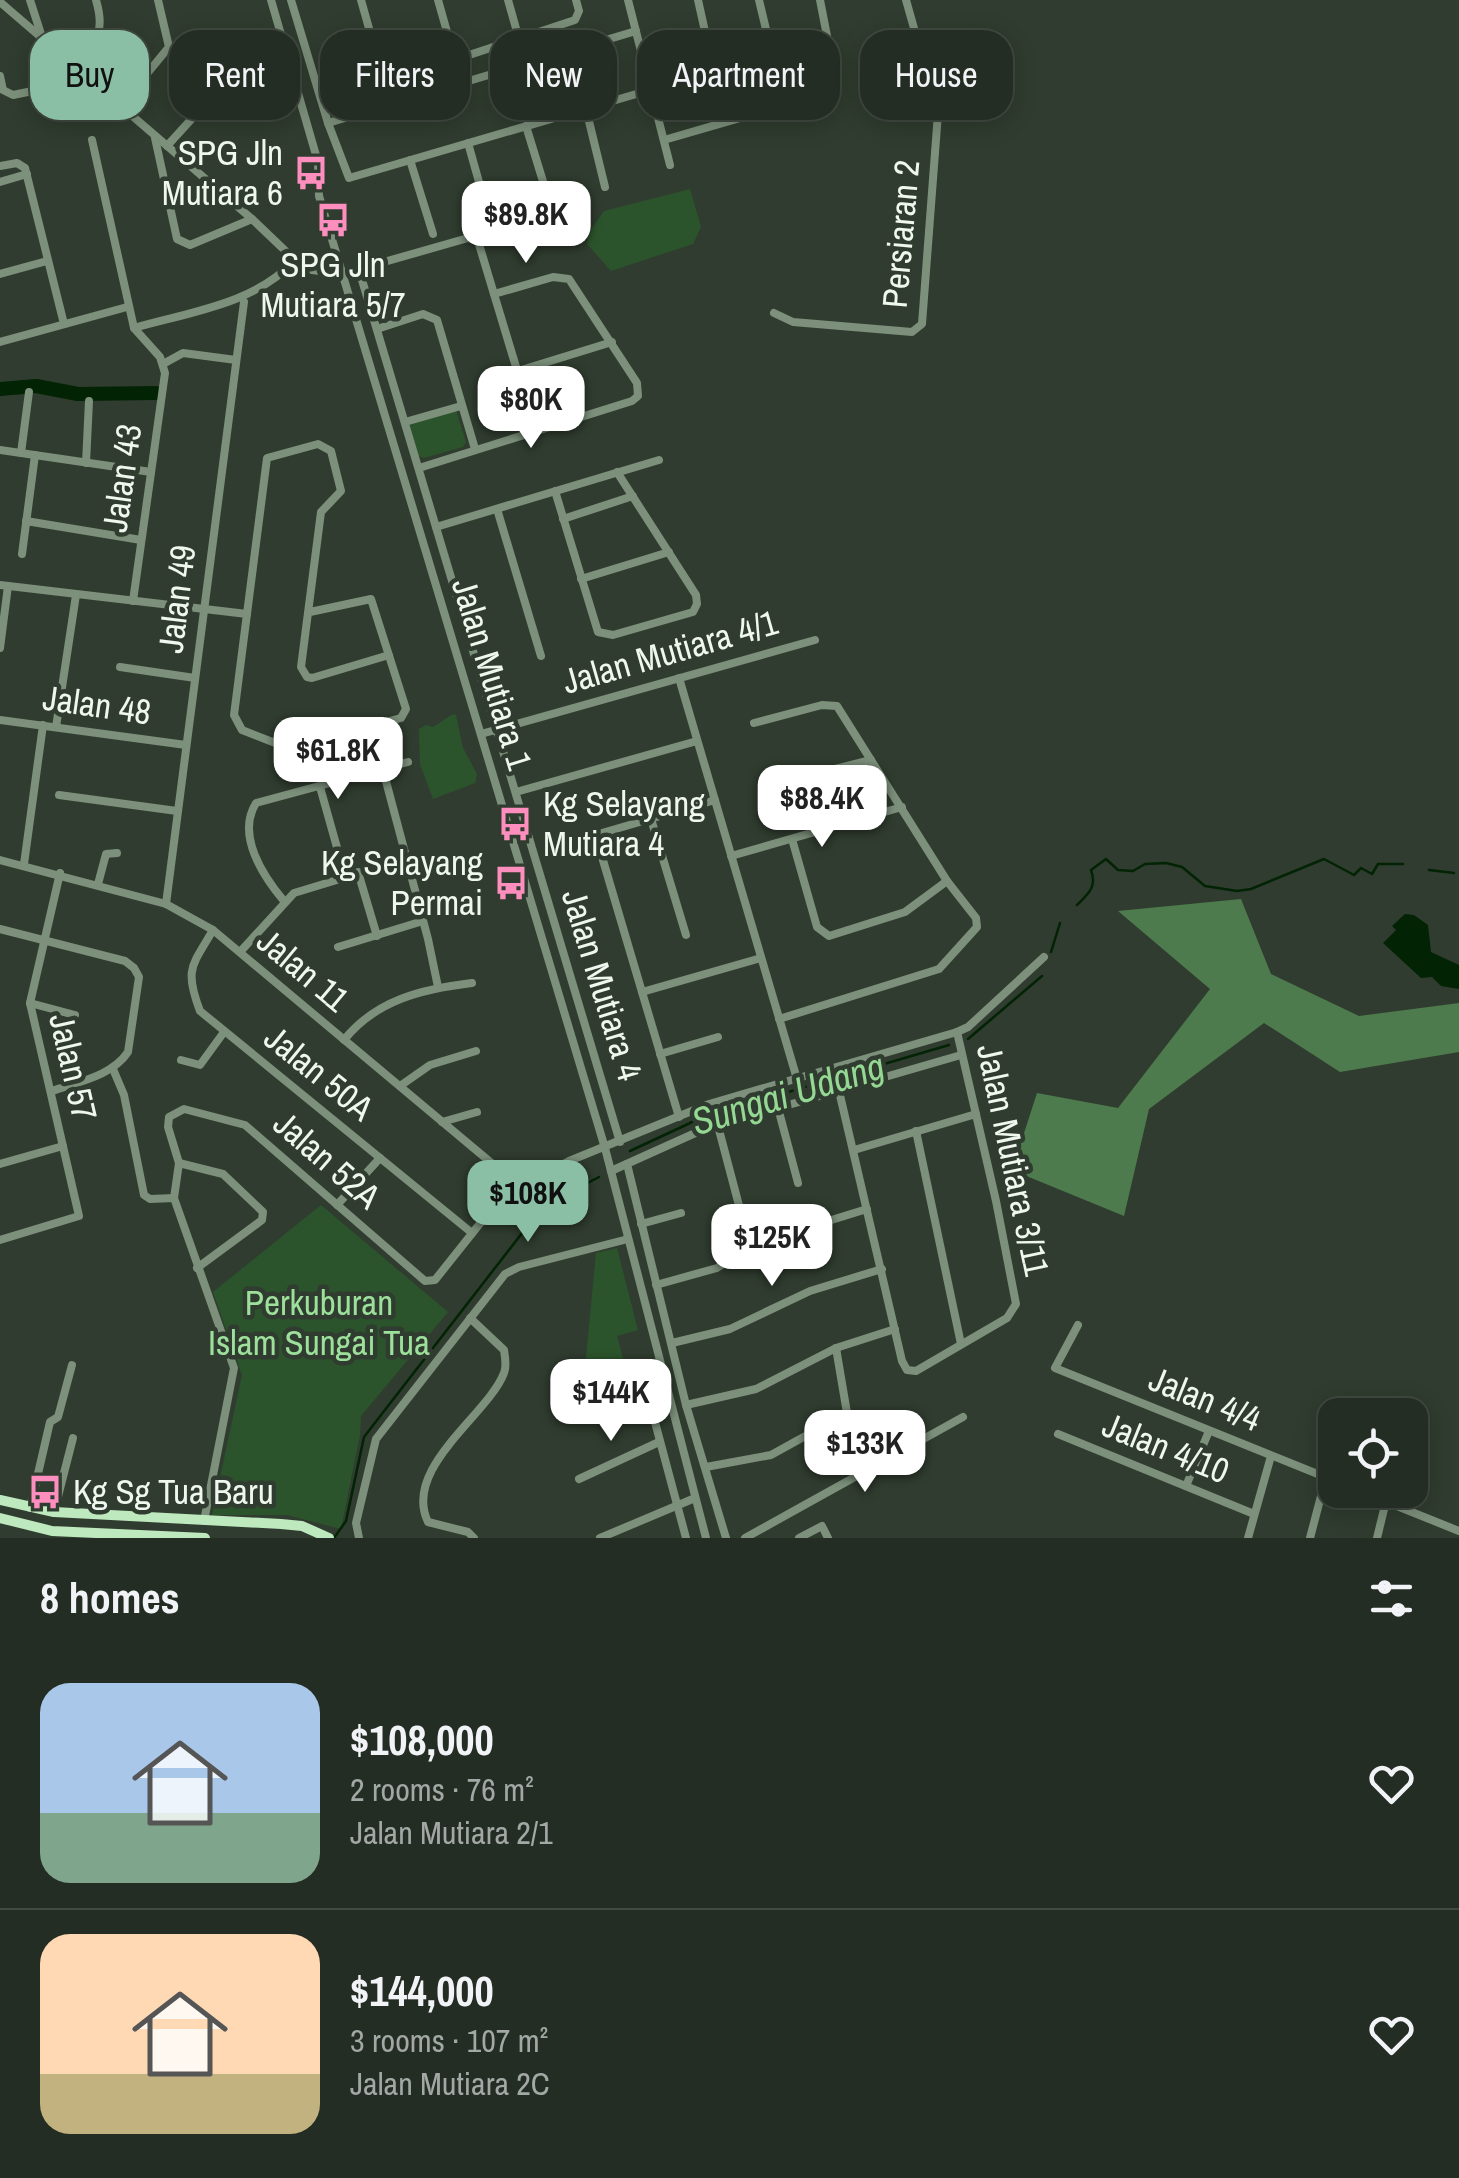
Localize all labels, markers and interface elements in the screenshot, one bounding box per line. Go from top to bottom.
chip: Buy [30,30,149,120]
chip: Rent [169,30,300,120]
chip: Filters [320,30,470,120]
chip: New [490,30,617,120]
chip: Apartment [637,30,840,120]
chip: House [860,30,1013,120]
place label: SPG Jln Mutiara 6 [162,129,283,216]
bus stop icon: SPG Jln Mutiara 6 [292,154,330,192]
street label: Persiaran 2 [871,158,930,310]
pin: $89.8K [445,181,607,266]
text: $89.8K [484,192,568,235]
bus stop icon: SPG Jln Mutiara 5/7 [314,201,352,239]
place label: SPG Jln Mutiara 5/7 [260,241,406,328]
pin: $80K [472,366,590,451]
text: $80K [500,377,562,420]
street label: Jalan 43 [91,421,152,535]
street label: Jalan 49 [147,542,206,656]
street label: Jalan Mutiara 1 [441,572,544,775]
street label: Jalan Mutiara 4/1 [557,598,783,705]
street label: Jalan 48 [40,674,154,735]
pin: $61.8K [257,717,419,802]
text: $61.8K [296,728,380,771]
pin: $88.4K [741,765,903,850]
text: $88.4K [780,776,864,819]
place label: Kg Selayang Mutiara 4 [543,780,705,867]
bus stop icon: Kg Selayang Mutiara 4 [496,805,534,843]
place label: Kg Selayang Permai [321,839,483,926]
bus stop icon: Kg Selayang Permai [492,864,530,902]
street label: Jalan Mutiara 4 [551,883,654,1086]
street label: Jalan 11 [247,917,359,1022]
street label: Jalan 57 [38,1009,109,1125]
street label: Jalan 50A [255,1014,384,1132]
water label: Sungai Udang [685,1040,891,1147]
street label: Jalan Mutiara 3/11 [966,1040,1061,1280]
street label: Jalan 52A [264,1100,392,1220]
pin: $108K [458,1160,598,1245]
text: $108K [489,1171,567,1214]
pin: $125K [702,1204,842,1289]
text: $125K [733,1215,811,1258]
park label: Perkuburan Islam Sungai Tua [208,1279,430,1366]
street label: Jalan 4/4 [1142,1355,1268,1442]
pin: $144K [541,1359,681,1444]
text: $144K [572,1370,650,1413]
map controls [1318,1398,1428,1508]
button: locate [1318,1398,1428,1508]
street label: Jalan 4/10 [1096,1401,1236,1494]
pin: $133K [795,1410,935,1495]
text: $133K [826,1421,904,1464]
place label: Kg Sg Tua Baru [73,1468,274,1515]
bus stop icon: Kg Sg Tua Baru [26,1473,64,1511]
text: 8 homes [40,1570,180,1626]
icon: filters [1364,1571,1419,1626]
text: $108,000 [350,1712,494,1768]
icon: home [120,1723,240,1843]
icon: heart [1364,1756,1419,1811]
text: 2 rooms · 76 m² [350,1768,534,1811]
text: Jalan Mutiara 2/1 [350,1811,553,1854]
text: $144,000 [350,1963,494,2019]
icon: home [120,1974,240,2094]
icon: heart [1364,2007,1419,2062]
text: 3 rooms · 107 m² [350,2019,548,2062]
text: Jalan Mutiara 2C [350,2062,550,2105]

